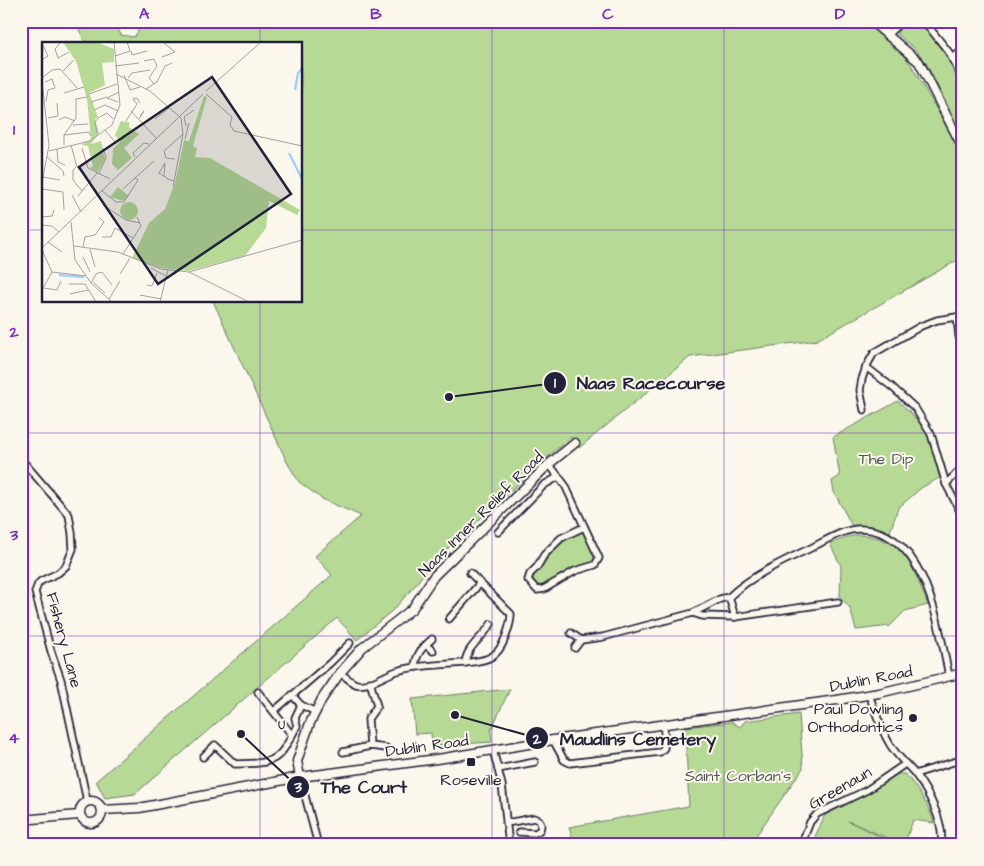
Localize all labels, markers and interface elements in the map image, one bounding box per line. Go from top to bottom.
text: A [139,3,150,25]
text: B [370,3,382,25]
text: C [602,3,614,25]
text: D [835,3,846,25]
inset map [42,42,302,302]
text: 1 [13,119,16,141]
text: 2 [8,321,19,343]
callout: Naas Racecourse [542,366,735,399]
text: Naas Racecourse [577,371,725,396]
text: 1 [554,373,556,394]
street label: Naas Inner Relief Road [413,446,549,582]
park label: The Dip [859,448,913,470]
text: 3 [9,524,19,546]
street label: Fishery Lane [40,590,87,691]
street label: Dublin Road [828,660,914,698]
place label: Paul Dowling Orthodontics [808,698,903,738]
marker: Paul Dowling Orthodontics [907,712,919,724]
street label: c [268,716,292,732]
callout: Maudlins Cemetery [525,722,726,755]
text: 4 [9,727,20,749]
text: Maudlins Cemetery [560,727,716,753]
street label: Dublin Road [384,729,470,763]
text: 2 [532,729,542,750]
marker: Roseville [465,756,477,768]
street label: Greenaun [804,761,876,815]
park label: Saint Corban's [685,765,791,787]
place label: Roseville [440,769,502,791]
callout: The Court [286,770,417,803]
text: The Court [320,775,408,800]
text: 3 [293,777,302,798]

